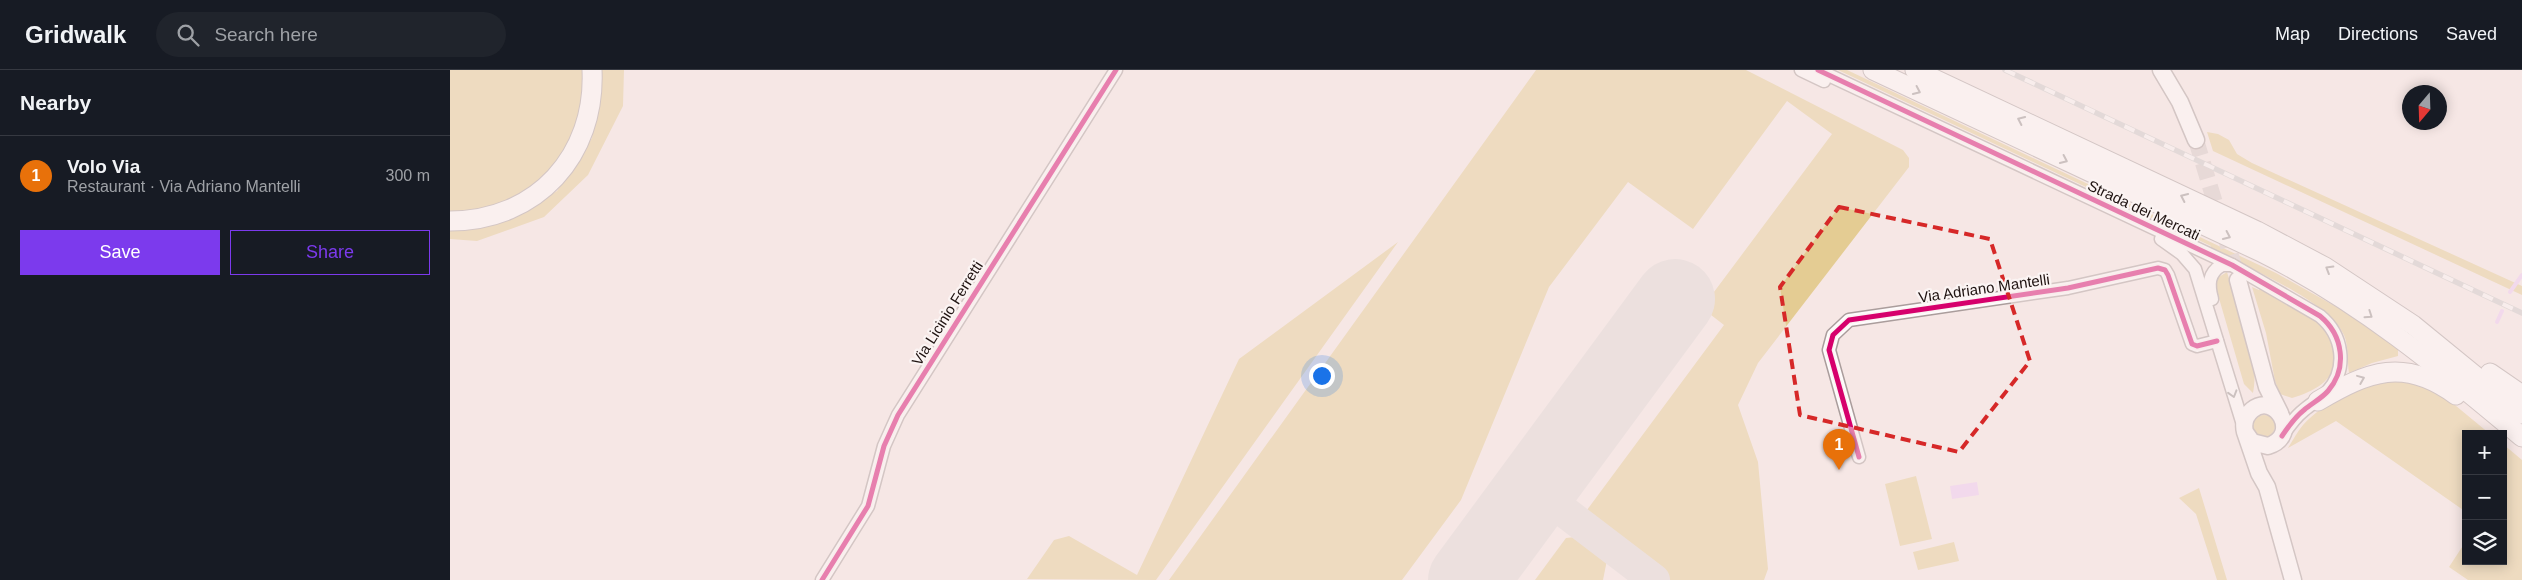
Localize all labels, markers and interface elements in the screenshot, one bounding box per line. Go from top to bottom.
search box [156,12,506,57]
text: Gridwalk [25,21,126,48]
icon: search [174,21,202,49]
text: Search here [214,24,318,45]
text: Map [2275,24,2310,44]
text: Directions [2338,24,2418,44]
text: Saved [2446,24,2497,44]
one-way arrow [1912,85,1921,95]
north arrow [2402,85,2447,130]
text: Nearby [20,91,91,114]
one-way arrow [2017,116,2026,126]
one-way arrow [2059,154,2068,164]
text: Volo Via [67,156,140,177]
text: 1 [32,167,40,184]
text: 300 m [386,167,430,184]
street label: Strada dei Mercati [2085,177,2203,243]
text: Restaurant · Via Adriano Mantelli [67,178,301,195]
one-way arrow [2180,192,2189,203]
button: Save [20,230,220,275]
button: Share [230,230,430,275]
one-way arrow [2222,230,2231,241]
street label: Via Licinio Ferretti [908,258,986,368]
one-way arrow [2326,266,2335,276]
street label: Via Adriano Mantelli [1917,270,2051,306]
one-way arrow [2363,309,2373,318]
your location [1309,363,1335,389]
one-way arrow [2356,374,2365,385]
one-way arrow [2227,389,2237,397]
pin: 1 [1823,429,1855,470]
map controls [2462,430,2507,565]
button: + [2462,430,2507,475]
button: − [2462,475,2507,520]
button: layers [2462,520,2507,565]

